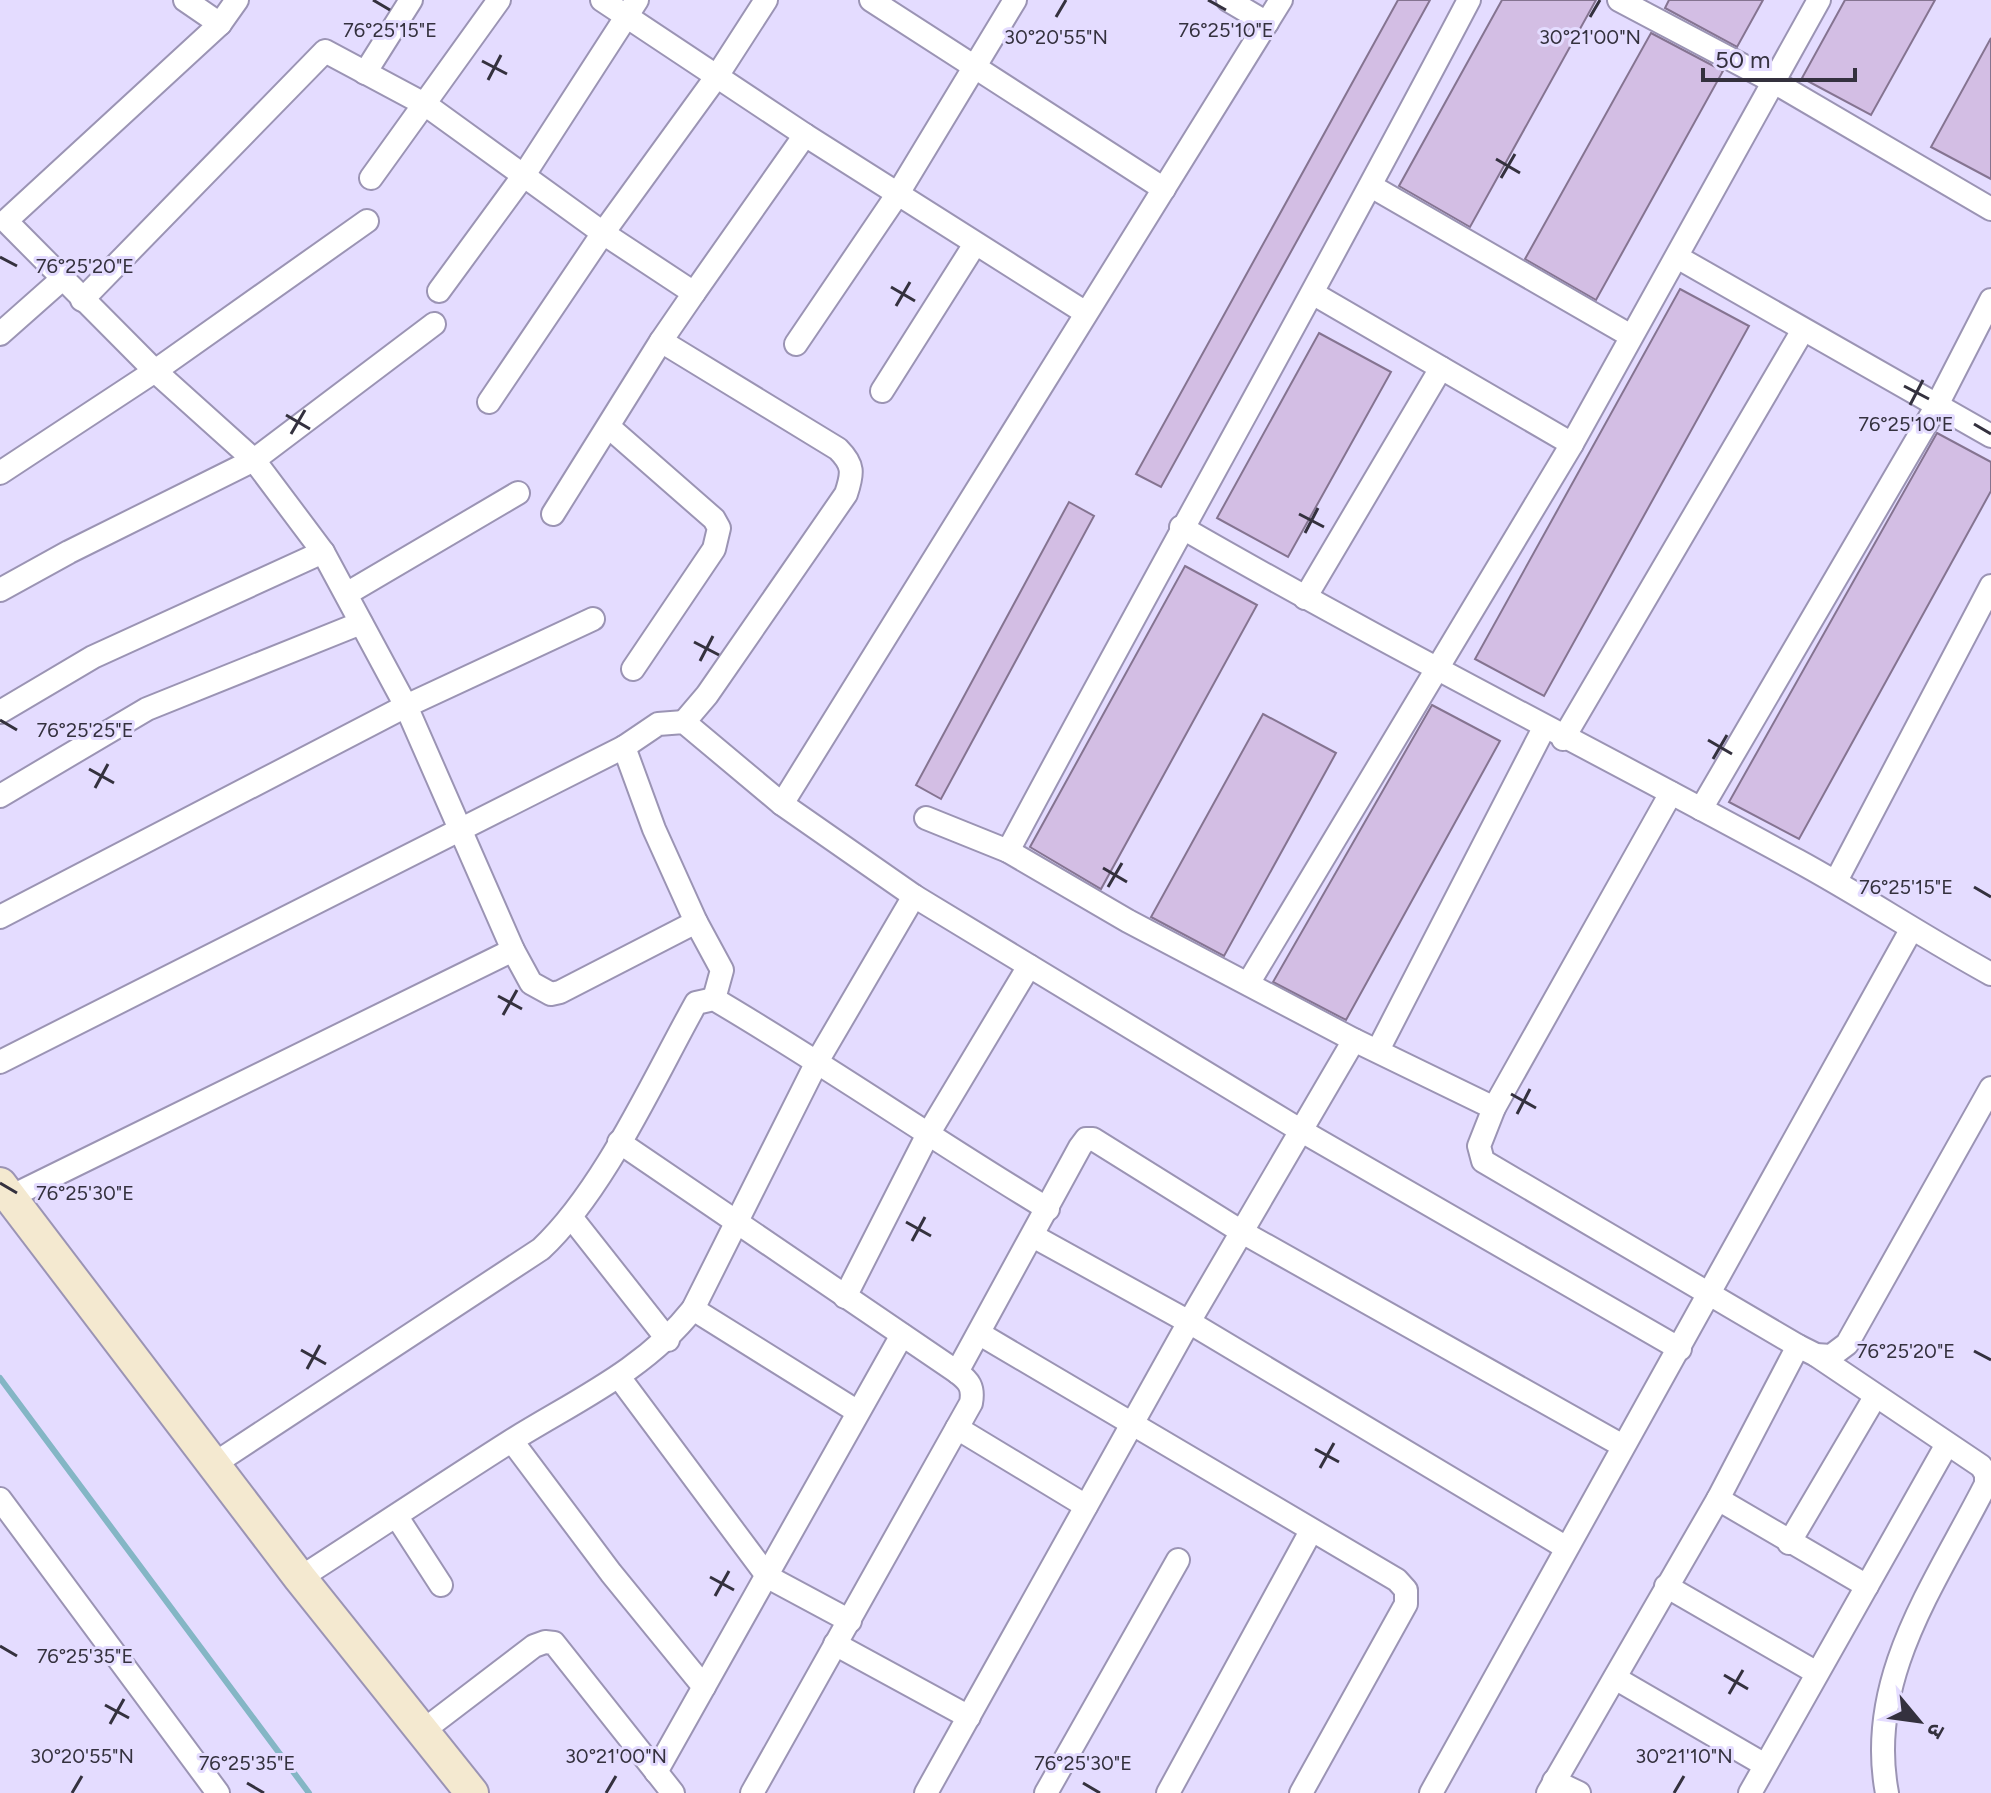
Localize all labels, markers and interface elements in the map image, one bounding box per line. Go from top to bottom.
text: 76°25'15"E [343,18,437,42]
text: 76°25'10"E [1178,18,1274,42]
text: 30°20'55"N [1004,25,1108,49]
text: 30°21'00"N [1539,25,1641,49]
scale bar [1703,32,1855,82]
text: 50 m [1715,45,1771,74]
text: 76°25'20"E [36,254,134,278]
text: 76°25'10"E [1858,412,1954,436]
text: 76°25'25"E [36,718,134,742]
text: 76°25'15"E [1859,875,1953,899]
text: 76°25'30"E [36,1181,134,1205]
text: 76°25'20"E [1857,1339,1955,1363]
text: 76°25'35"E [37,1644,133,1668]
north arrow [1879,1681,1959,1761]
text: उ [1921,1718,1951,1744]
text: 30°20'55"N [30,1744,134,1768]
text: 30°21'00"N [565,1744,667,1768]
text: 30°21'10"N [1635,1744,1733,1768]
text: 76°25'35"E [199,1751,295,1775]
text: 76°25'30"E [1034,1751,1132,1775]

